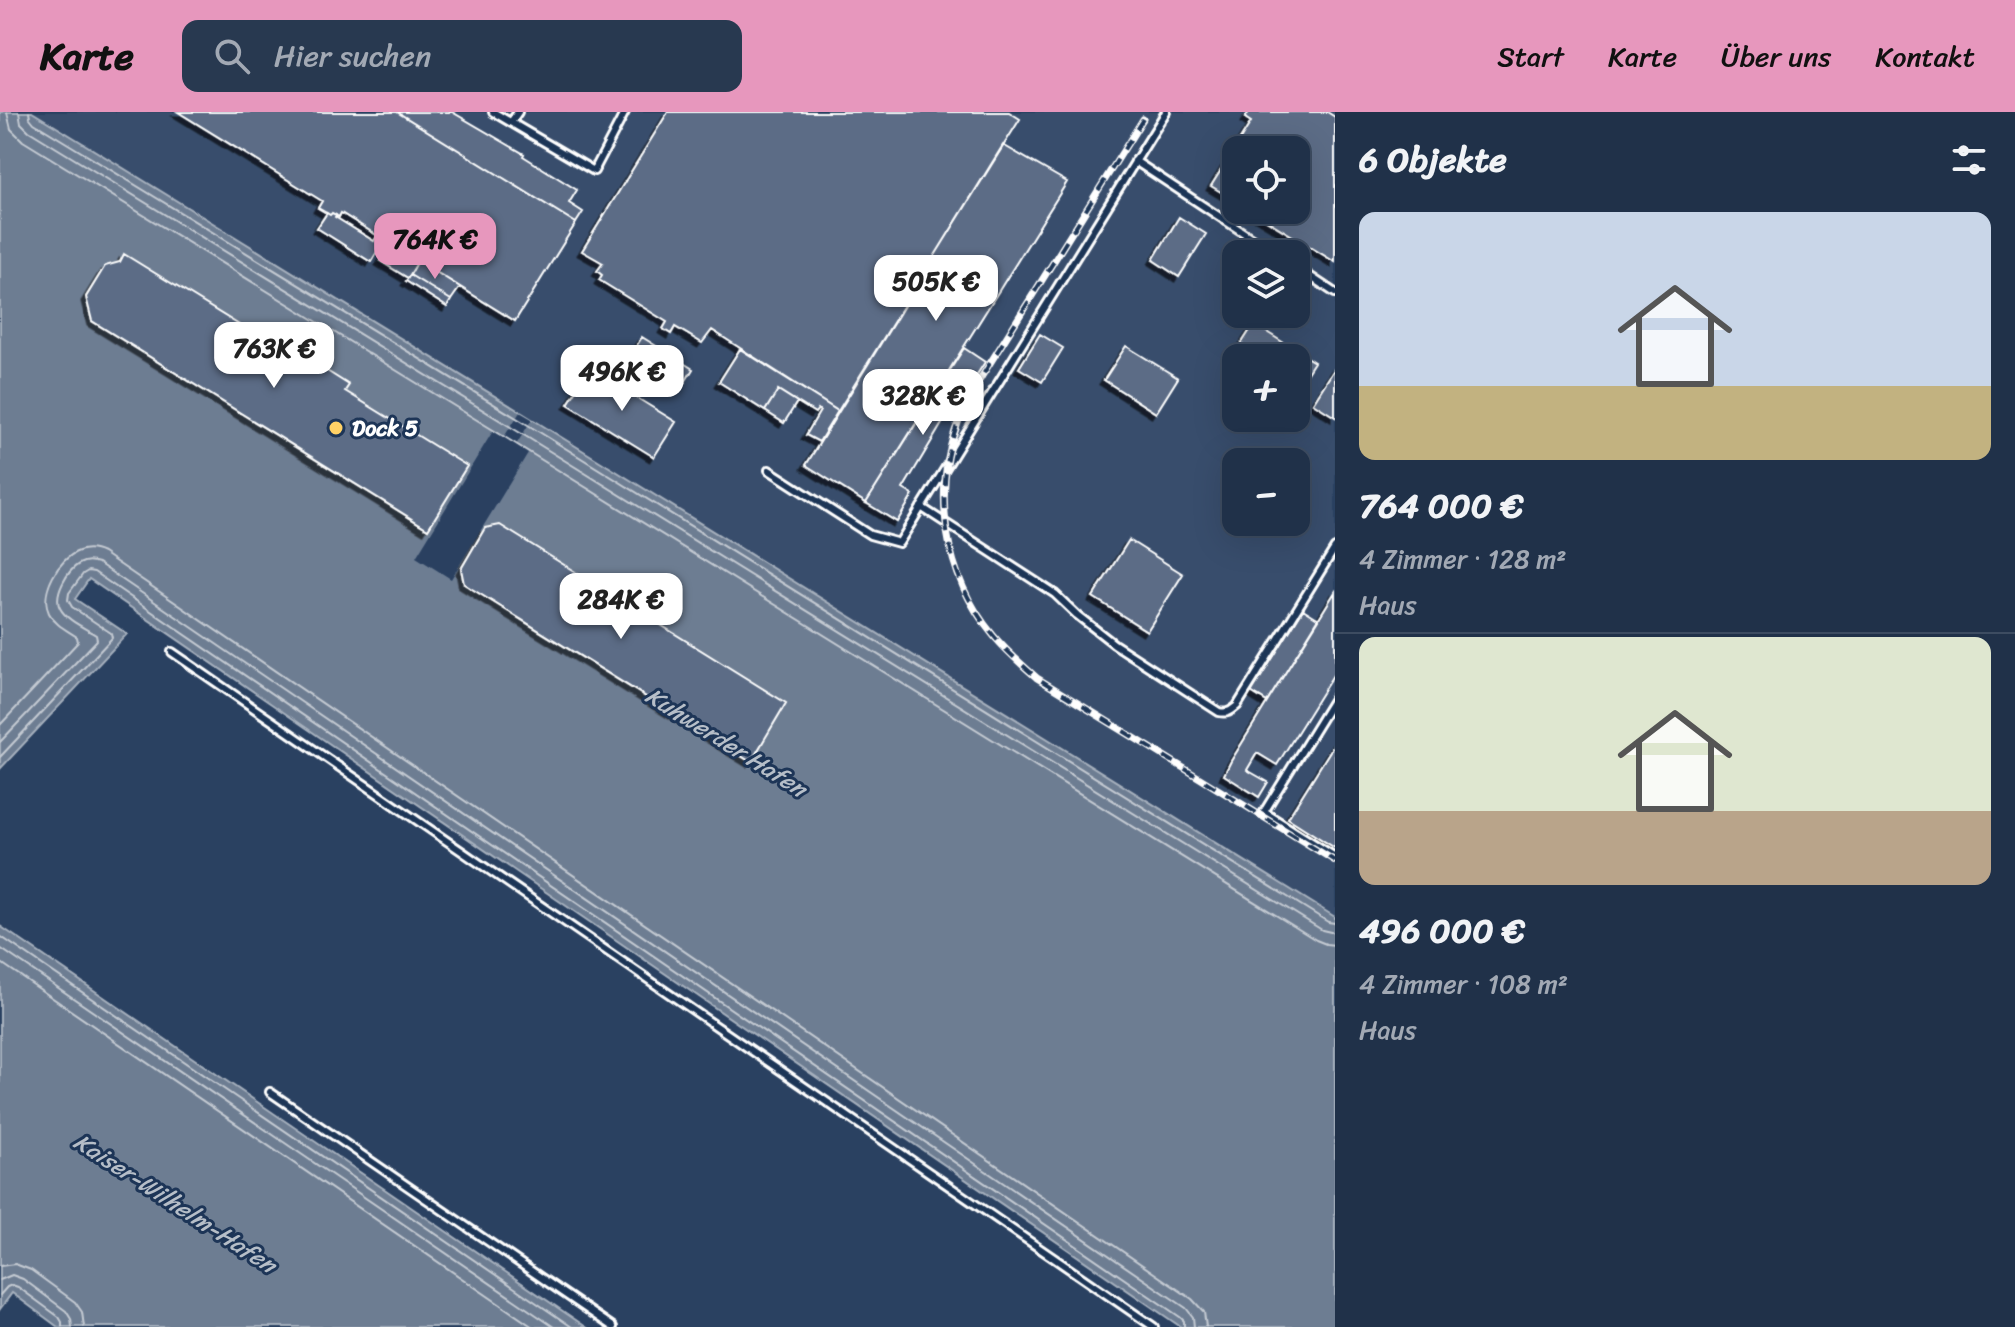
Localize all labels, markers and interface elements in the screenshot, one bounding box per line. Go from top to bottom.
search box [182,20,742,92]
text: Karte [40,23,134,90]
text: Hier suchen [274,29,431,83]
text: Start [1497,32,1564,81]
text: Karte [1608,32,1677,81]
text: Über uns [1721,32,1831,81]
text: Kontakt [1875,32,1975,81]
icon: search [210,34,254,78]
text: 6 Objekte [1359,130,1507,190]
map controls [1222,136,1310,536]
button: locate [1222,136,1310,224]
icon: filters [1947,138,1991,182]
pin: 764K € [370,213,500,281]
text: 764K € [392,216,478,262]
button: layers [1222,240,1310,328]
pin: 505K € [871,255,1001,323]
text: 505K € [892,258,980,304]
icon: home [1603,264,1747,408]
pin: 763K € [209,322,339,390]
text: 763K € [232,325,316,371]
button: + [1222,344,1310,432]
pin: 496K € [557,345,687,413]
text: 496K € [579,348,665,394]
pin: 328K € [858,369,988,437]
text: 328K € [881,372,965,418]
place label: Dock 5 [352,409,419,448]
marker: Dock 5 [327,419,345,437]
button: − [1222,448,1310,536]
text: 764 000 € [1359,476,1524,536]
text: 4 Zimmer · 128 m² [1359,536,1567,582]
pin: 284K € [556,573,686,641]
text: 284K € [578,576,664,622]
text: Haus [1359,582,1416,628]
water label: Kuhwerder Hafen [637,675,818,810]
icon: home [1603,689,1747,833]
text: 496 000 € [1359,901,1525,961]
text: 4 Zimmer · 108 m² [1359,961,1568,1007]
text: Haus [1359,1007,1416,1053]
water label: Kaiser-Wilhelm-Hafen [65,1121,288,1286]

